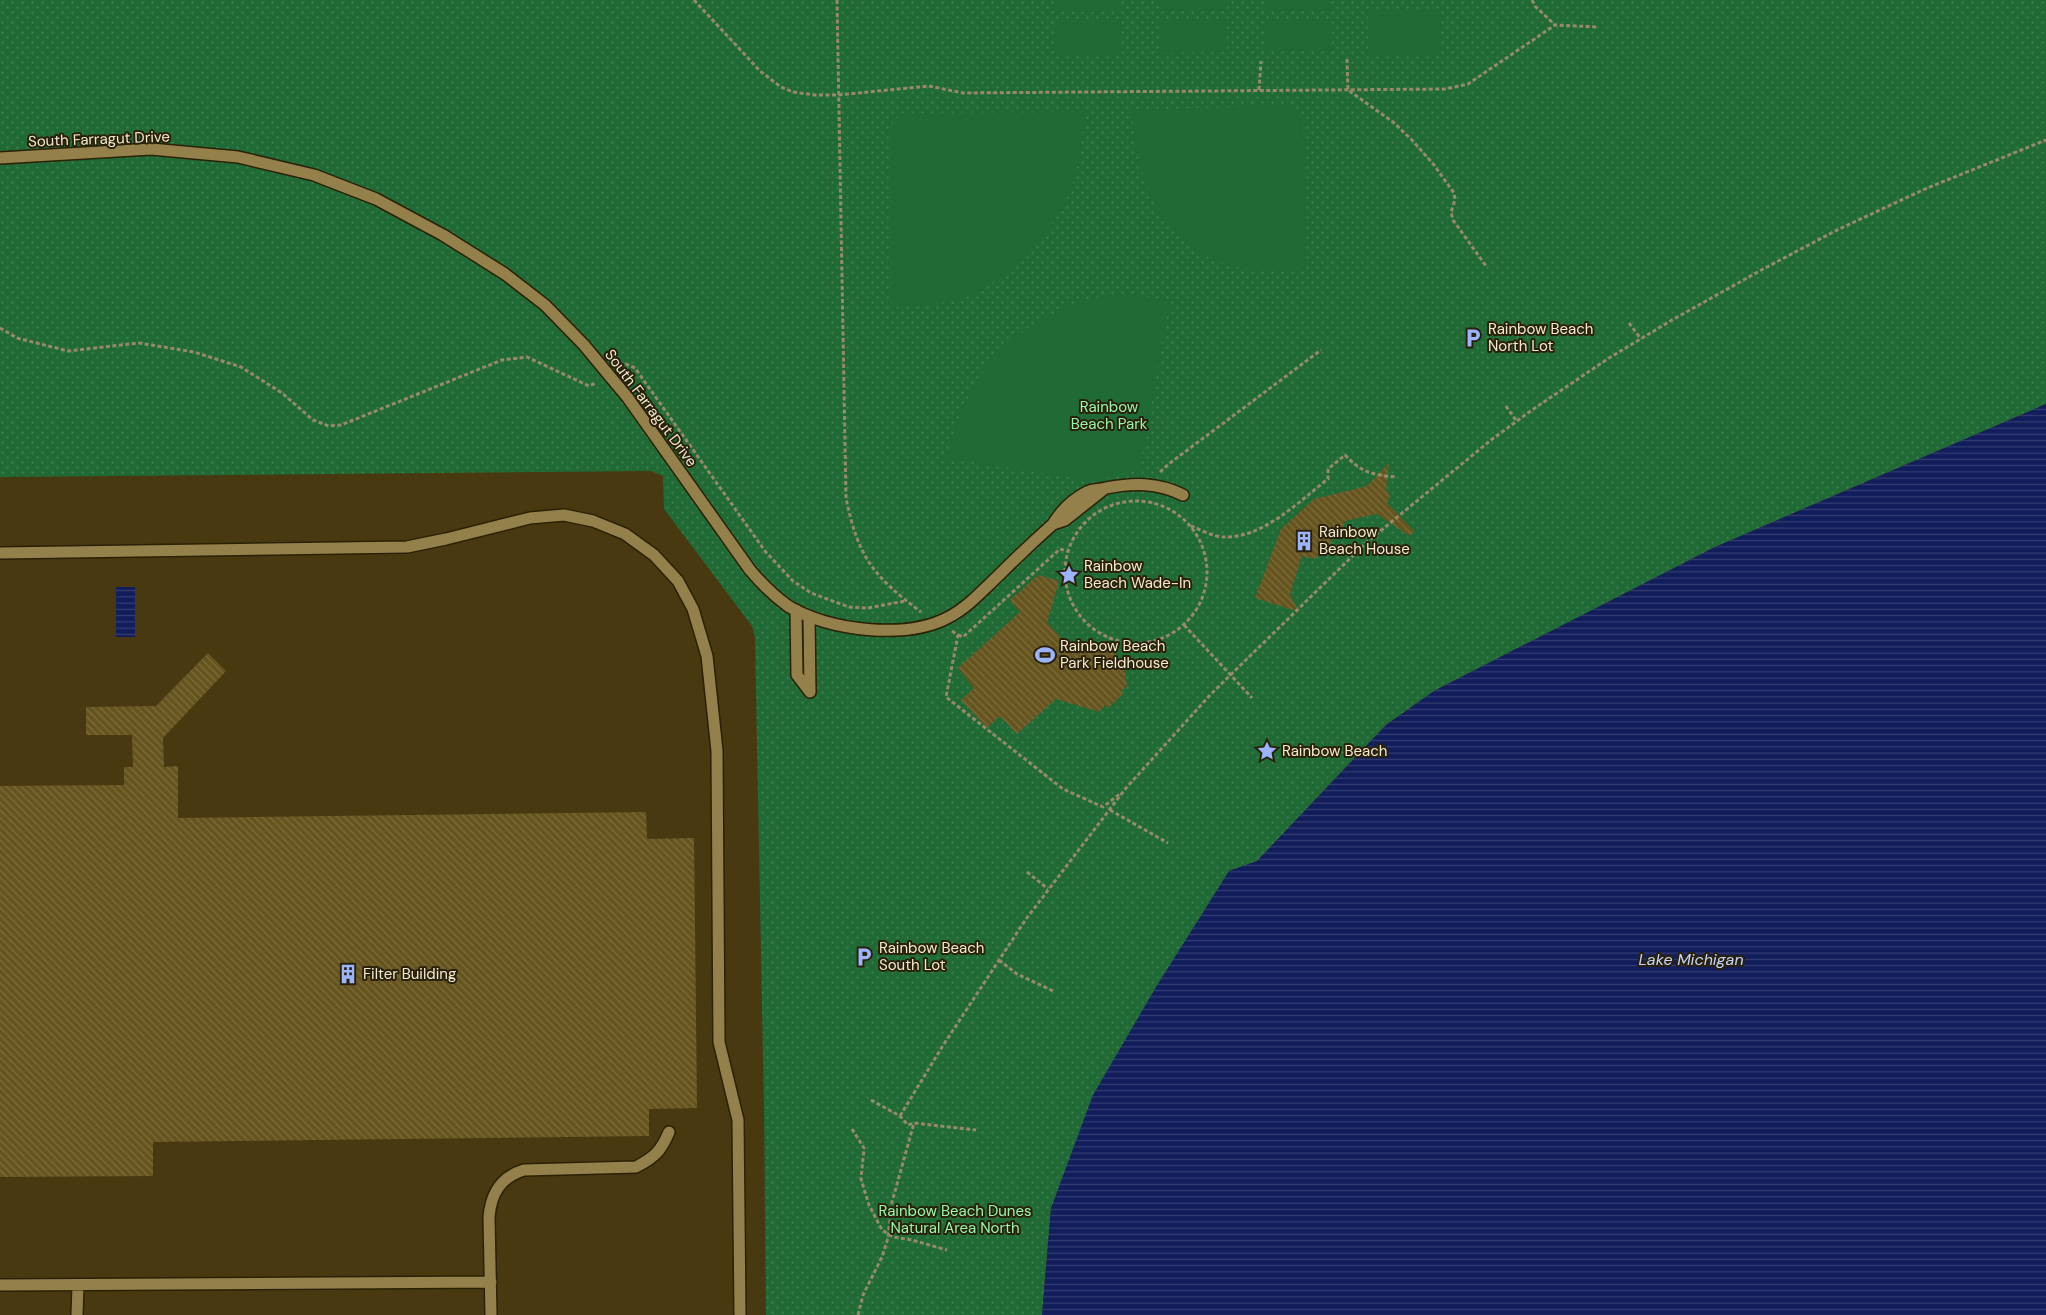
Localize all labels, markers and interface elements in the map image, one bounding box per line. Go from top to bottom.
street label: South Farragut Drive [28,127,170,151]
place label: Rainbow Beach North Lot [1488,319,1593,356]
parking icon: Rainbow Beach North Lot [1462,327,1484,349]
street label: South Farragut Drive [600,345,702,471]
park label: Rainbow Beach Park [1071,397,1148,434]
place label: Rainbow Beach House [1319,522,1410,559]
building icon: Rainbow Beach House [1293,530,1315,552]
place label: Rainbow Beach Wade-In [1084,556,1191,593]
place icon: Rainbow Beach Wade-In [1058,564,1080,586]
place label: Rainbow Beach Park Fieldhouse [1060,636,1169,673]
sports icon: Rainbow Beach Park Fieldhouse [1034,644,1056,666]
place icon: Rainbow Beach [1256,740,1278,762]
place label: Rainbow Beach [1282,741,1387,761]
place label: Rainbow Beach South Lot [879,938,984,975]
parking icon: Rainbow Beach South Lot [853,946,875,968]
water label: Lake Michigan [1638,949,1744,970]
building icon: Filter Building [337,963,359,985]
place label: Filter Building [363,964,456,984]
park label: Rainbow Beach Dunes Natural Area North [878,1201,1032,1238]

